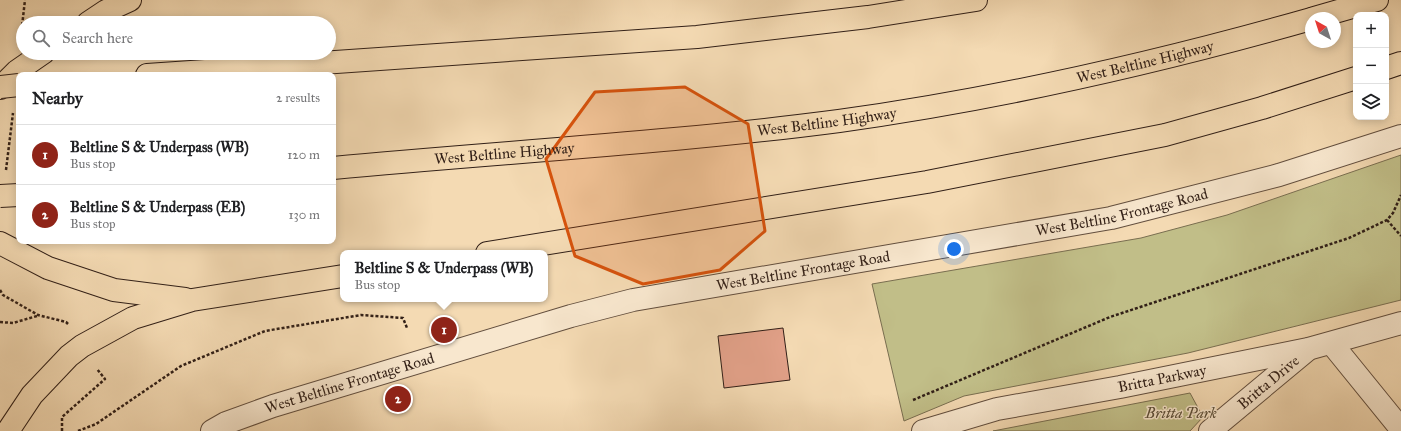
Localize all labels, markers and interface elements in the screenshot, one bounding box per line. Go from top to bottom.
north arrow [1305,12,1341,48]
map controls [1353,12,1389,120]
button: + [1353,12,1389,48]
search box [16,16,336,60]
icon: search [30,27,52,49]
text: Search here [62,29,133,47]
street label: West Beltline Highway [1075,37,1216,87]
button: − [1353,48,1389,84]
button: layers [1353,84,1389,120]
text: Nearby [32,88,83,109]
text: 2 results [276,90,320,106]
street label: West Beltline Highway [756,103,899,140]
text: Beltline S & Underpass (WB) [70,138,249,156]
street label: West Beltline Highway [434,139,576,168]
text: 1 [42,147,48,163]
text: 120 m [287,147,320,163]
text: Bus stop [70,156,116,172]
street label: West Beltline Frontage Road [1034,184,1210,240]
text: Beltline S & Underpass (EB) [70,198,245,216]
text: 2 [42,207,48,223]
text: 130 m [288,207,320,223]
text: Bus stop [70,216,116,232]
your location [944,239,964,259]
street label: West Beltline Frontage Road [715,247,892,295]
popup [340,250,548,302]
text: Beltline S & Underpass (WB) [355,259,533,277]
text: Bus stop [355,277,400,293]
pin: 1 [431,315,457,345]
street label: West Beltline Frontage Road [262,349,437,417]
street label: Britta Drive [1234,352,1303,413]
street label: Britta Parkway [1116,361,1209,396]
pin: 2 [385,384,411,414]
park label: Britta Park [1144,404,1217,422]

